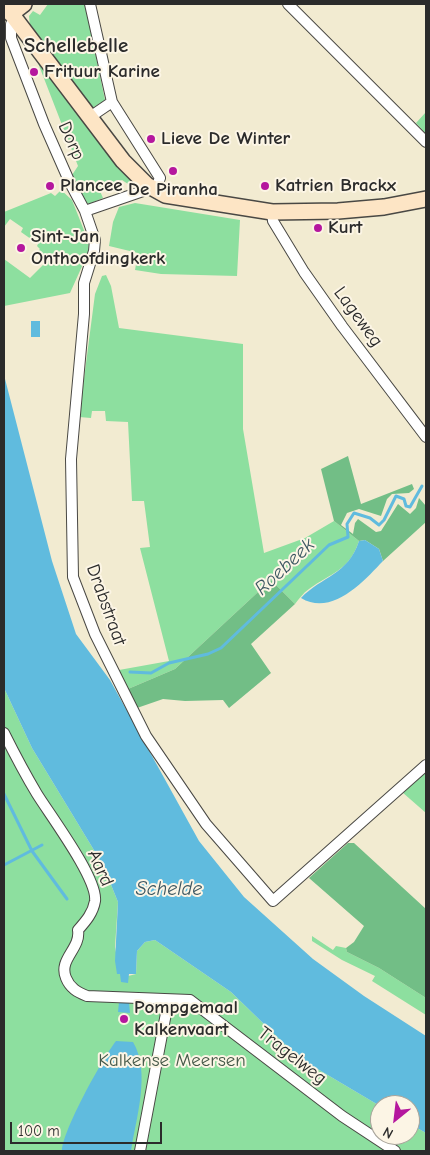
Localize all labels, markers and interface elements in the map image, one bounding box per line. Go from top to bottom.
district label: Schellebelle [24,33,128,59]
place label: Frituur Karine [44,61,160,83]
marker: Frituur Karine [28,66,40,78]
street label: Dorp [53,118,89,164]
place label: Lieve De Winter [161,128,290,150]
marker: Lieve De Winter [145,133,157,145]
marker: De Piranha [167,165,179,177]
place label: Plancee [60,175,123,197]
place label: Katrien Brackx [275,175,396,197]
place label: De Piranha [128,179,218,201]
marker: Plancee [44,180,56,192]
marker: Katrien Brackx [259,180,271,192]
place label: Kurt [328,217,362,239]
marker: Kurt [312,222,324,234]
place label: Sint-Jan Onthoofdingkerk [31,226,165,270]
marker: Sint-Jan Onthoofdingkerk [15,242,27,254]
street label: Lageweg [328,282,388,352]
water label: Roebeek [250,533,320,601]
street label: Drabstraat [81,561,131,649]
street label: Aard [82,846,118,890]
water label: Schelde [136,877,202,901]
place label: Pompgemaal Kalkenvaart [134,997,238,1041]
marker: Pompgemaal Kalkenvaart [118,1013,130,1025]
street label: Tragelweg [253,1022,331,1090]
park label: Kalkense Meersen [98,1050,246,1072]
north arrow [370,1095,420,1145]
scale bar [12,1112,165,1144]
text: 100 m [18,1122,60,1140]
text: N [380,1123,396,1142]

